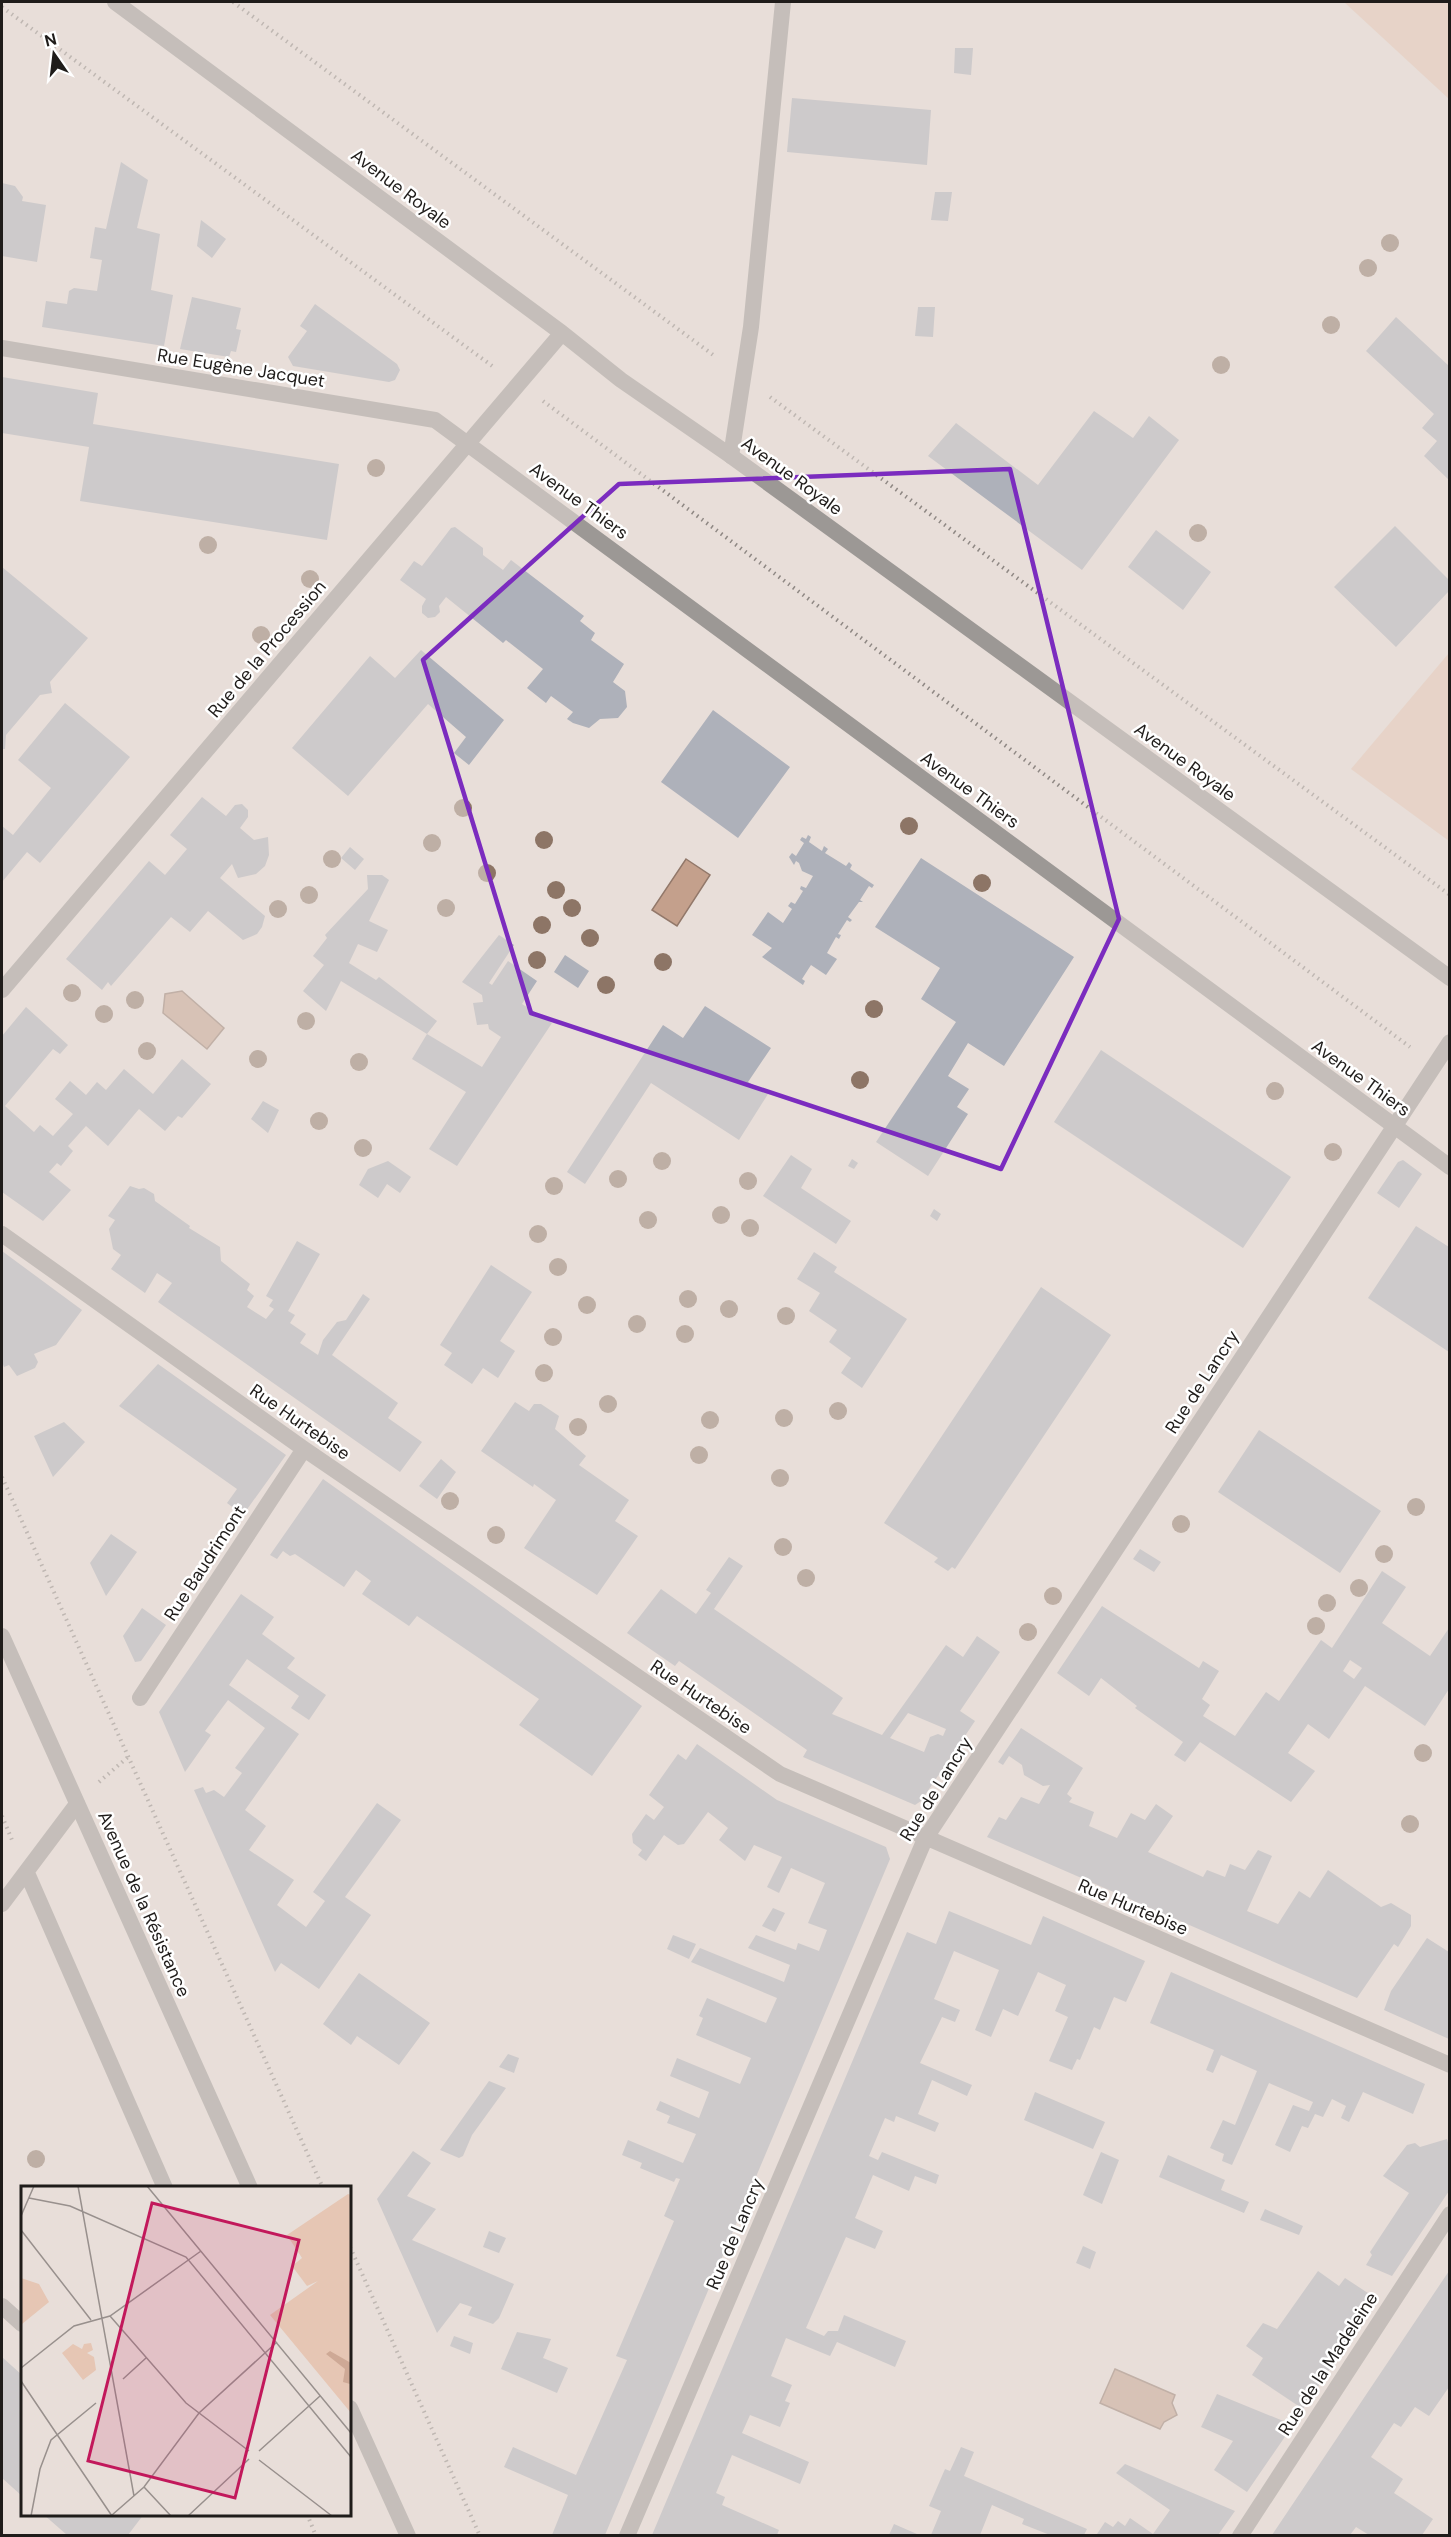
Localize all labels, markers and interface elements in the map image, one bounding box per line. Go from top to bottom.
north arrow [24,24,84,84]
text: N [42,28,59,52]
street label: Avenue Royale [346,143,456,235]
street label: Rue Eugène Jacquet [155,343,327,393]
street label: Avenue Royale [737,431,847,521]
street label: Avenue Thiers [525,457,633,545]
street label: Rue de la Procession [202,575,332,723]
street label: Avenue Royale [1130,717,1240,807]
street label: Avenue Thiers [916,746,1024,834]
street label: Avenue Thiers [1307,1034,1415,1122]
street label: Rue de Lancry [1160,1326,1244,1438]
street label: Rue Hurtebise [245,1379,355,1465]
street label: Rue Baudrimont [159,1501,251,1625]
street label: Rue Hurtebise [646,1654,756,1740]
street label: Rue de Lancry [894,1732,978,1846]
street label: Avenue de la Résistance [92,1807,196,2001]
street label: Rue Hurtebise [1074,1873,1192,1941]
street label: Rue de Lancry [701,2175,769,2293]
inset map [21,2186,351,2516]
street label: Rue de la Madeleine [1273,2288,1383,2440]

